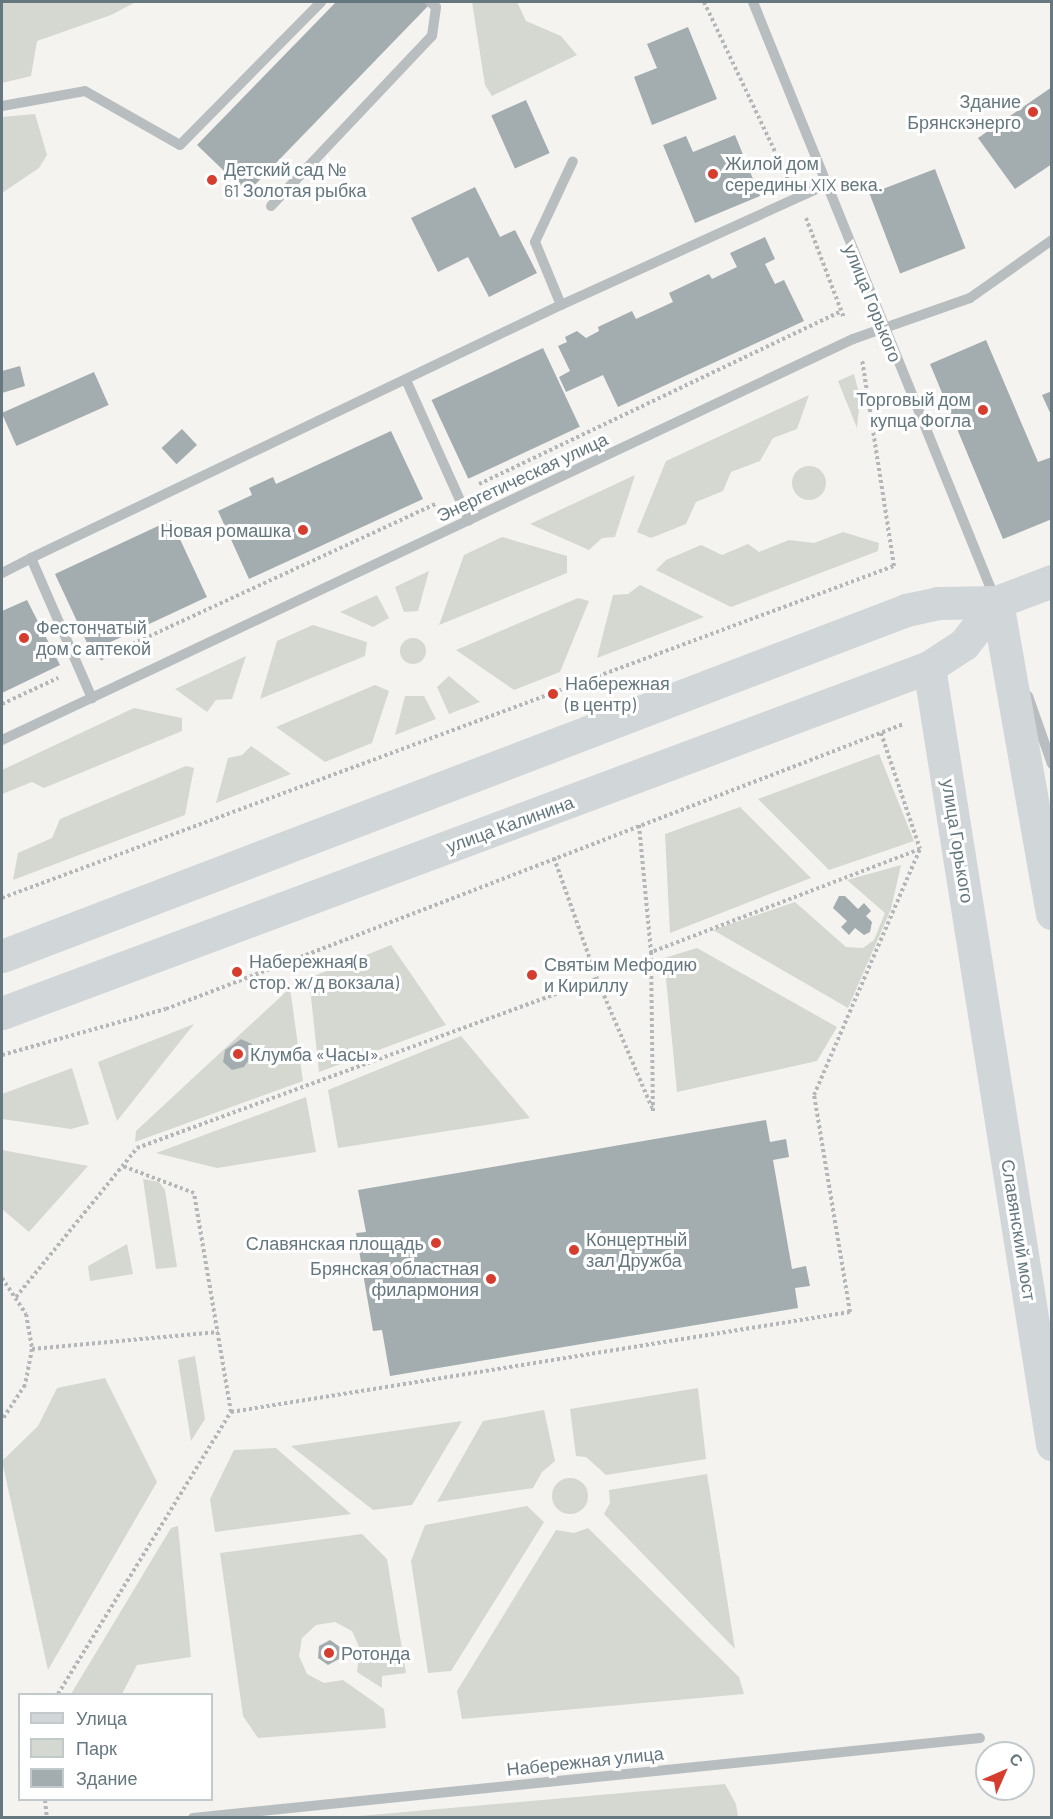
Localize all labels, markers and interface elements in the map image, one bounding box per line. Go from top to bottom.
place label: Здание Брянскэнерго [907,91,1021,134]
marker: Здание Брянскэнерго [1026,105,1040,119]
place label: Жилой дом середины XIX века. [725,153,883,195]
place label: Детский сад № 61 Золотая рыбка [224,159,367,201]
marker: Жилой дом середины XIX века. [706,167,720,181]
marker: Детский сад № 61 Золотая рыбка [205,173,219,187]
street label: улица Горького [840,241,906,365]
place label: Торговый дом купца Фогла [856,389,971,432]
marker: Торговый дом купца Фогла [976,403,990,417]
street label: Энергетическая улица [433,428,611,526]
place label: Новая ромашка [160,519,291,541]
marker: Новая ромашка [296,523,310,537]
place label: Фестончатый дом с аптекой [36,617,151,660]
marker: Фестончатый дом с аптекой [17,631,31,645]
place label: Набережная (в центр) [565,673,670,716]
marker: Набережная (в центр) [546,687,560,701]
street label: улица Горького [938,777,978,905]
street label: улица Калинина [443,791,577,857]
place label: Набережная(в стор. ж/д вокзала) [249,951,399,994]
place label: Святым Мефодию и Кириллу [544,954,697,996]
marker: Набережная(в стор. ж/д вокзала) [230,965,244,979]
marker: Святым Мефодию и Кириллу [525,968,539,982]
place label: Клумба «Часы» [250,1043,379,1065]
marker: Клумба «Часы» [231,1047,245,1061]
street label: Славянский мост [997,1158,1041,1302]
place label: Концертный зал Дружба [586,1229,687,1272]
place label: Славянская площадь [246,1232,424,1254]
marker: Славянская площадь [429,1236,443,1250]
marker: Концертный зал Дружба [567,1243,581,1257]
place label: Брянская областная филармония [310,1258,479,1300]
marker: Брянская областная филармония [484,1272,498,1286]
place label: Ротонда [341,1642,410,1664]
marker: Ротонда [322,1646,336,1660]
legend [18,1693,213,1801]
text: Улица [76,1707,127,1729]
text: Парк [76,1737,117,1759]
north arrow [975,1741,1035,1801]
street label: Набережная улица [505,1742,665,1780]
text: С [1006,1749,1027,1770]
text: Здание [76,1767,137,1789]

